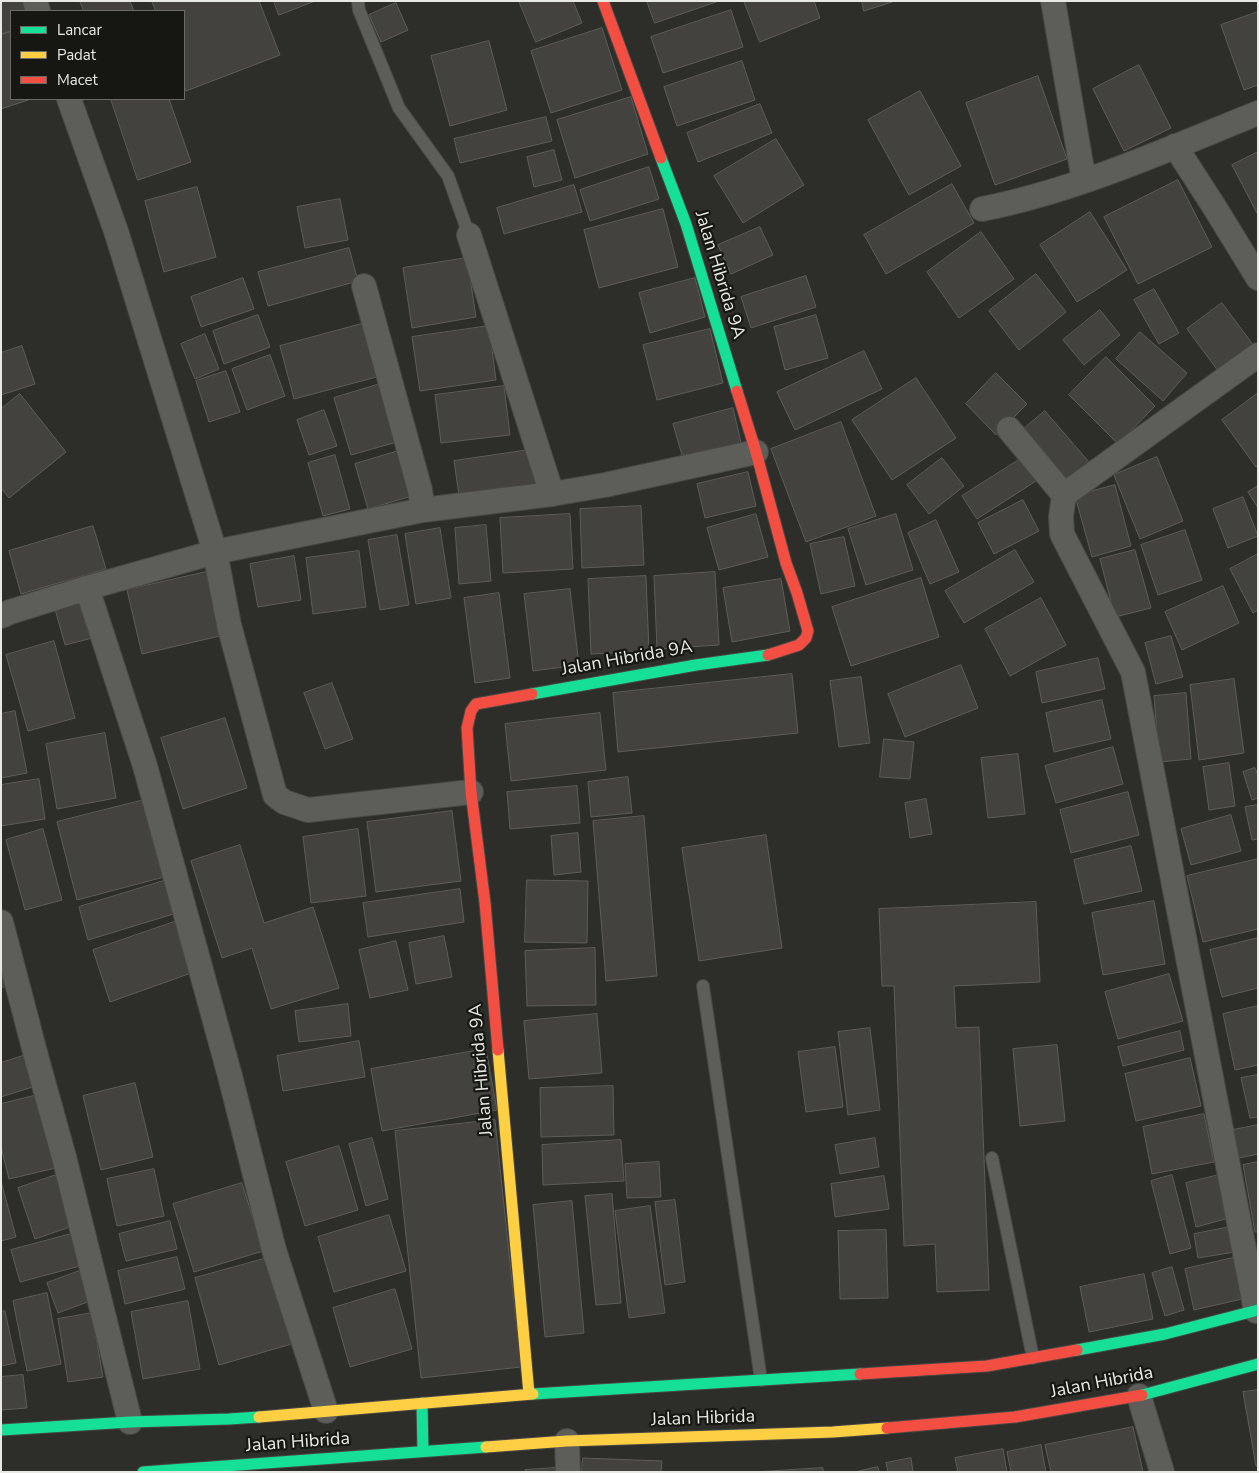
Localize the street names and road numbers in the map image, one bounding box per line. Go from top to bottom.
street label: Jalan Hibrida 9A [689,208,749,342]
street label: Jalan Hibrida 9A [560,637,694,681]
street label: Jalan Hibrida 9A [465,1003,499,1137]
street label: Jalan Hibrida [1049,1362,1155,1404]
street label: Jalan Hibrida [651,1406,755,1432]
street label: Jalan Hibrida [245,1429,351,1457]

